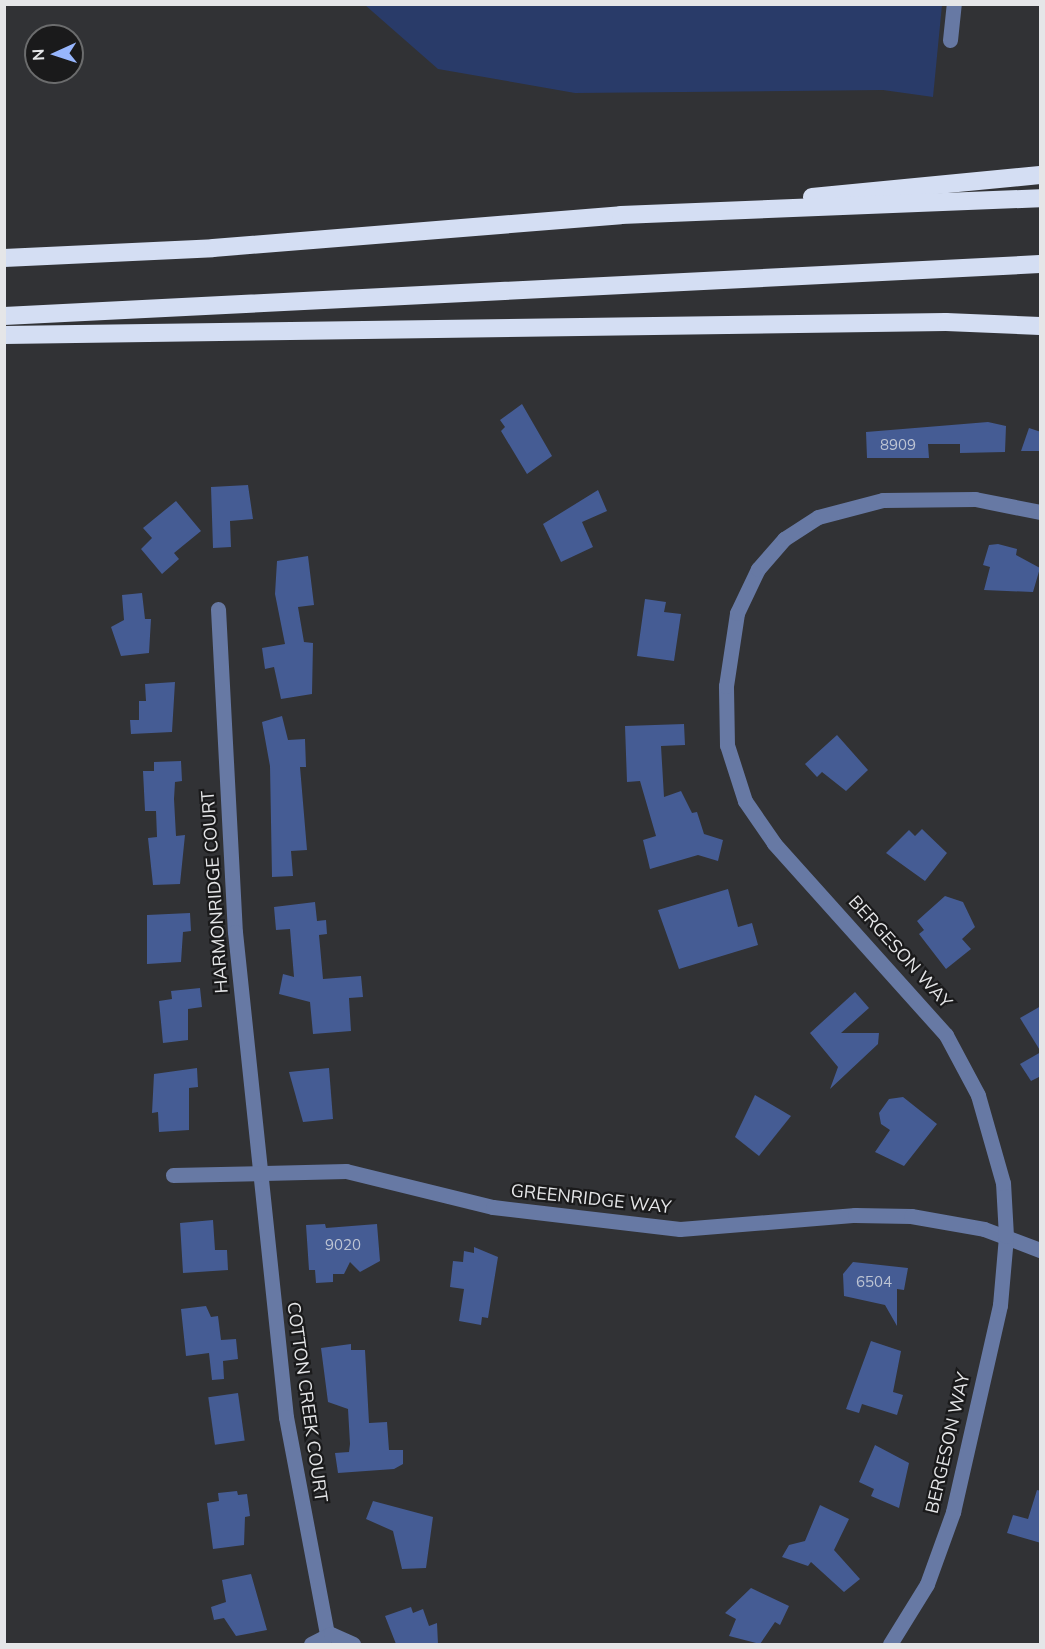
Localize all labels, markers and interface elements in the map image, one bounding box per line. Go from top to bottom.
north arrow [24,24,84,84]
text: N [28,48,48,61]
house number: 8909 [880,436,916,454]
street label: HARMONRIDGE COURT [197,790,233,994]
street label: BERGESON WAY [844,891,956,1013]
street label: GREENRIDGE WAY [510,1180,672,1218]
house number: 9020 [325,1236,361,1254]
house number: 6504 [856,1273,892,1291]
street label: COTTON CREEK COURT [282,1300,332,1504]
street label: BERGESON WAY [921,1370,975,1516]

